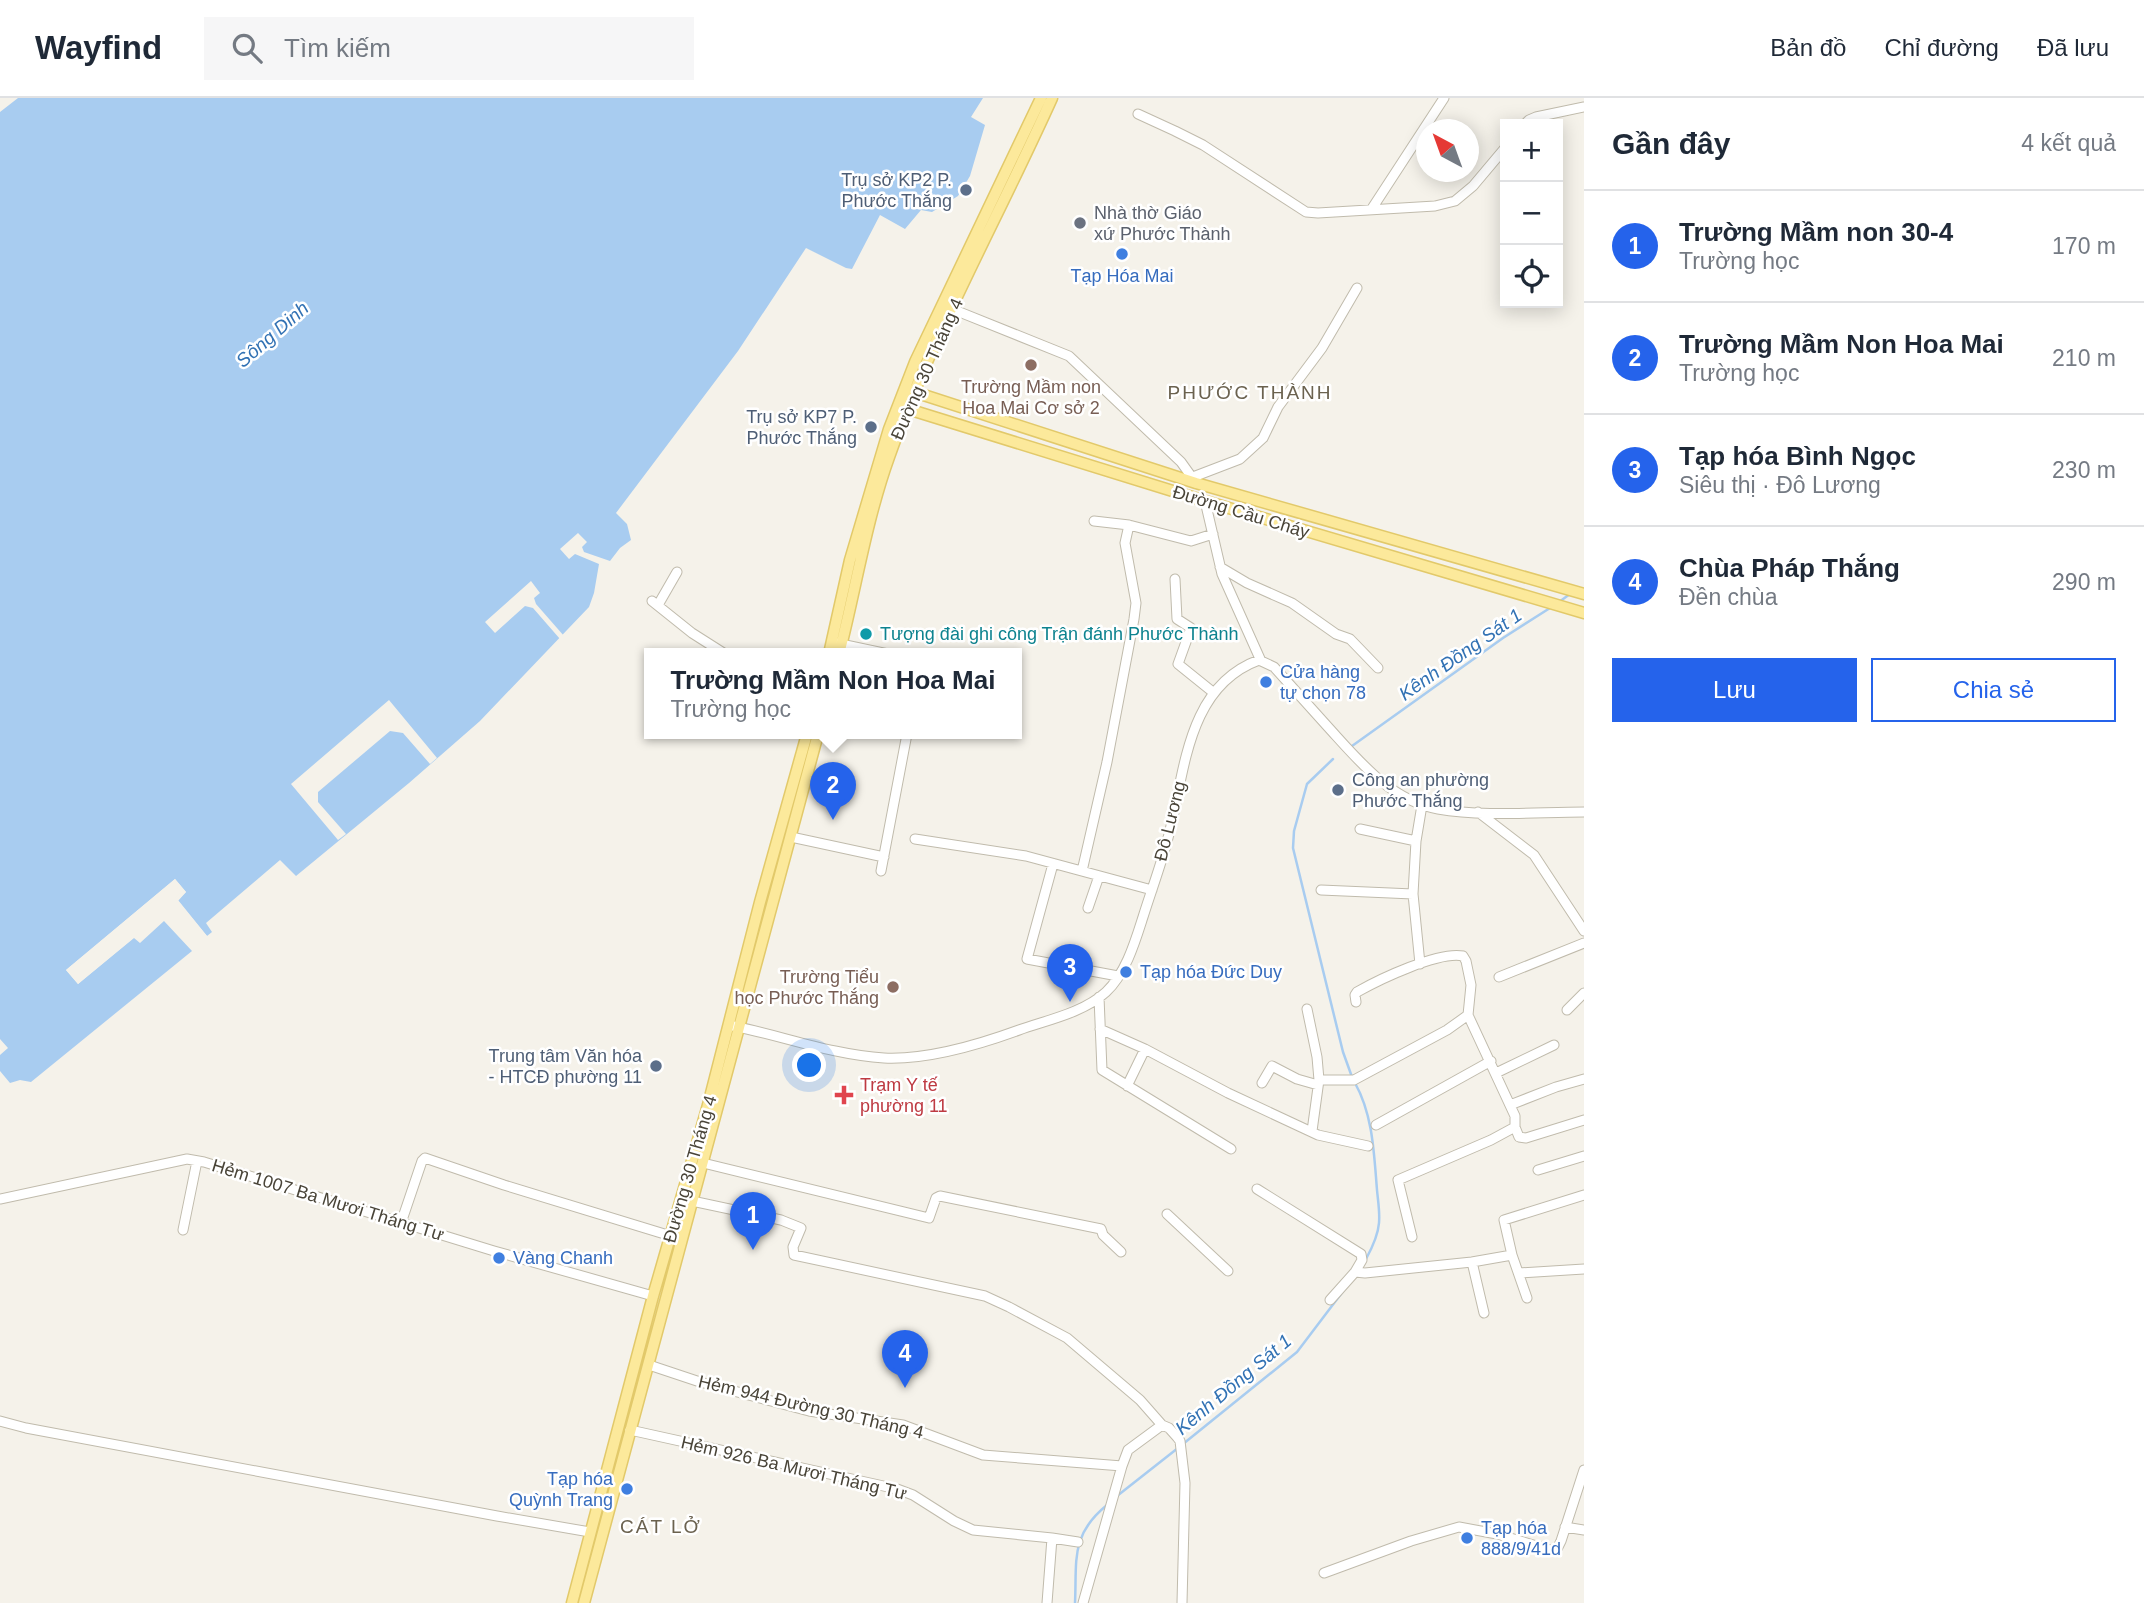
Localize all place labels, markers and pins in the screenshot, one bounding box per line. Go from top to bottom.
place label: Trụ sở KP2 P. Phước Thắng [841,170,952,211]
marker: Trụ sở KP2 P. Phước Thắng [958,182,974,198]
place label: Nhà thờ Giáo xứ Phước Thành [1094,203,1231,244]
marker: Nhà thờ Giáo xứ Phước Thành [1072,215,1088,231]
marker: Tạp Hóa Mai [1114,246,1130,262]
place label: Tạp Hóa Mai [1070,266,1174,286]
marker: Trường Mầm non Hoa Mai Cơ sở 2 [1023,357,1039,373]
place label: Trường Mầm non Hoa Mai Cơ sở 2 [961,377,1101,418]
place label: Trụ sở KP7 P. Phước Thắng [746,407,857,448]
marker: Trụ sở KP7 P. Phước Thắng [863,419,879,435]
place label: Tượng đài ghi công Trận đánh Phước Thành [880,624,1239,644]
marker: Tượng đài ghi công Trận đánh Phước Thành [858,626,874,642]
place label: Cửa hàng tự chọn 78 [1280,662,1366,703]
marker: Cửa hàng tự chọn 78 [1258,674,1274,690]
pin: 2 [810,762,856,820]
place label: Công an phường Phước Thắng [1352,770,1489,811]
marker: Công an phường Phước Thắng [1330,782,1346,798]
pin: 3 [1047,944,1093,1002]
place label: Tạp hóa Đức Duy [1140,962,1282,982]
marker: Tạp hóa Đức Duy [1118,964,1134,980]
place label: Trường Tiểu học Phước Thắng [734,967,879,1008]
marker: Trường Tiểu học Phước Thắng [885,979,901,995]
place label: Trung tâm Văn hóa - HTCĐ phường 11 [488,1046,643,1087]
marker: Trung tâm Văn hóa - HTCĐ phường 11 [648,1058,664,1074]
place label: Trạm Y tế phường 11 [860,1075,948,1116]
marker: Trạm Y tế phường 11 [834,1085,854,1105]
pin: 1 [730,1192,776,1250]
place label: Vàng Chanh [513,1248,613,1268]
marker: Vàng Chanh [491,1250,507,1266]
pin: 4 [882,1330,928,1388]
place label: Tạp hóa Quỳnh Trang [509,1469,614,1510]
marker: Tạp hóa Quỳnh Trang [619,1481,635,1497]
place label: Tạp hóa 888/9/41d [1481,1518,1561,1559]
marker: Tạp hóa 888/9/41d [1459,1530,1475,1546]

